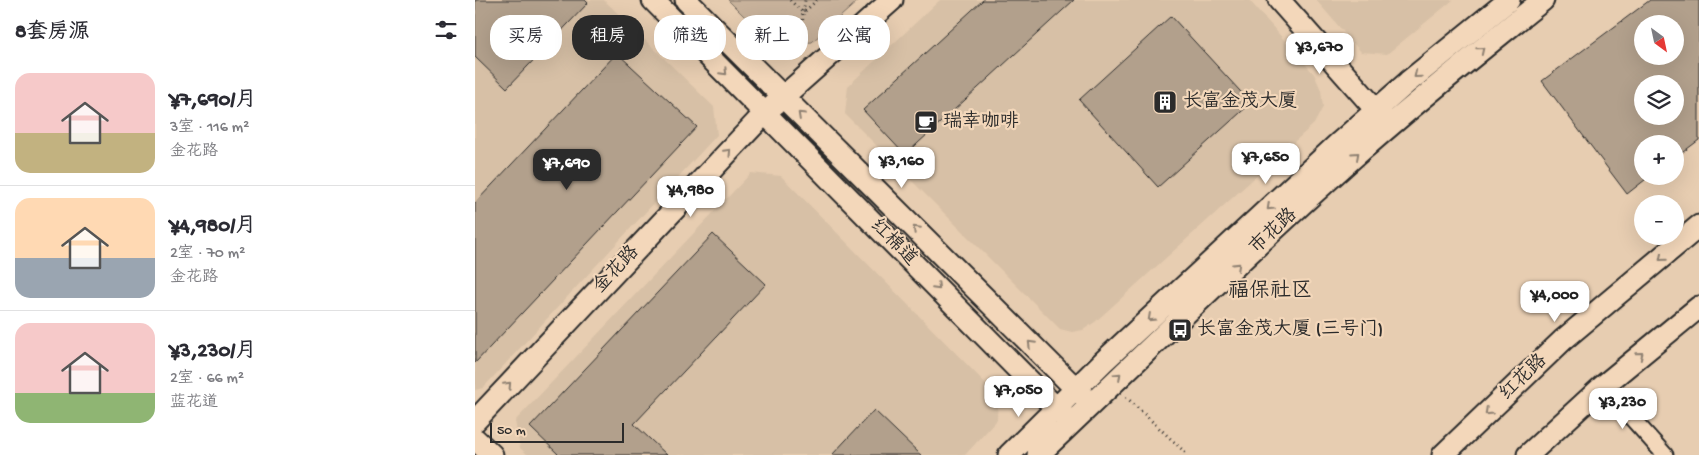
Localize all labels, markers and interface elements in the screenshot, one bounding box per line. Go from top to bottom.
chip: 买房 [490,15,562,60]
chip: 租房 [572,15,644,60]
chip: 筛选 [654,15,726,60]
chip: 新上 [736,15,808,60]
chip: 公寓 [818,15,890,60]
north arrow [1634,15,1684,65]
map controls [1634,15,1684,245]
icon: filters [432,16,460,44]
text: 8套房源 [15,21,90,46]
pin: ¥3,670 [1279,32,1361,75]
text: ¥3,670 [1297,39,1343,58]
one-way arrow [1475,47,1484,56]
one-way arrow [719,66,728,75]
one-way arrow [1413,69,1422,78]
button: layers [1634,75,1684,125]
text: ¥7,690/月 [170,89,256,114]
building icon: 长富金茂大厦 [1152,89,1178,115]
place label: 长富金茂大厦 [1183,90,1297,114]
icon: home [55,93,115,153]
cafe icon: 瑞幸咖啡 [913,109,939,135]
place label: 瑞幸咖啡 [943,110,1019,134]
one-way arrow [797,112,806,121]
text: 3室 · 116 m² [170,119,249,138]
button: + [1634,135,1684,185]
pin: ¥7,650 [1225,142,1307,185]
text: 金花路 [170,143,218,162]
pin: ¥3,160 [861,146,943,189]
pin: ¥7,690 [526,148,608,191]
one-way arrow [722,149,731,158]
text: ¥7,650 [1243,149,1289,168]
one-way arrow [1351,152,1360,161]
text: ¥3,160 [880,153,924,172]
text: ¥7,690 [544,155,590,174]
pin: ¥4,980 [650,176,732,218]
text: ¥4,980 [668,182,714,201]
button: − [1634,195,1684,245]
one-way arrow [1266,201,1275,210]
street label: 市花路 [1245,203,1303,260]
street label: 红棉道 [865,214,922,271]
text: ¥4,980/月 [170,215,256,240]
icon: home [55,218,115,278]
one-way arrow [913,226,922,235]
street label: 金花路 [588,241,645,299]
text: 2室 · 70 m² [170,245,245,264]
one-way arrow [1658,252,1667,261]
one-way arrow [1232,263,1241,272]
text: 金花路 [170,269,218,288]
district label: 福保社区 [1228,279,1312,305]
pin: ¥4,000 [1514,280,1596,323]
one-way arrow [931,282,940,291]
text: ¥4,000 [1531,287,1579,306]
one-way arrow [1147,312,1156,321]
bus stop icon: 长富金茂大厦 (三号门) [1167,317,1193,343]
place label: 长富金茂大厦 (三号门) [1197,318,1383,342]
text: ¥3,230/月 [170,340,256,365]
one-way arrow [1028,341,1037,350]
icon: home [55,343,115,403]
street label: 红花路 [1495,349,1552,406]
one-way arrow [1635,351,1644,360]
text: 2室 · 66 m² [170,370,244,389]
one-way arrow [1113,373,1122,382]
pin: ¥7,050 [978,376,1060,418]
one-way arrow [502,382,511,391]
text: ¥7,050 [995,382,1043,401]
pin: ¥3,230 [1582,388,1664,430]
text: 蓝花道 [170,394,218,413]
text: ¥3,230 [1600,394,1646,413]
one-way arrow [1485,406,1494,415]
scale bar [490,420,624,443]
text: 50 m [497,423,526,440]

